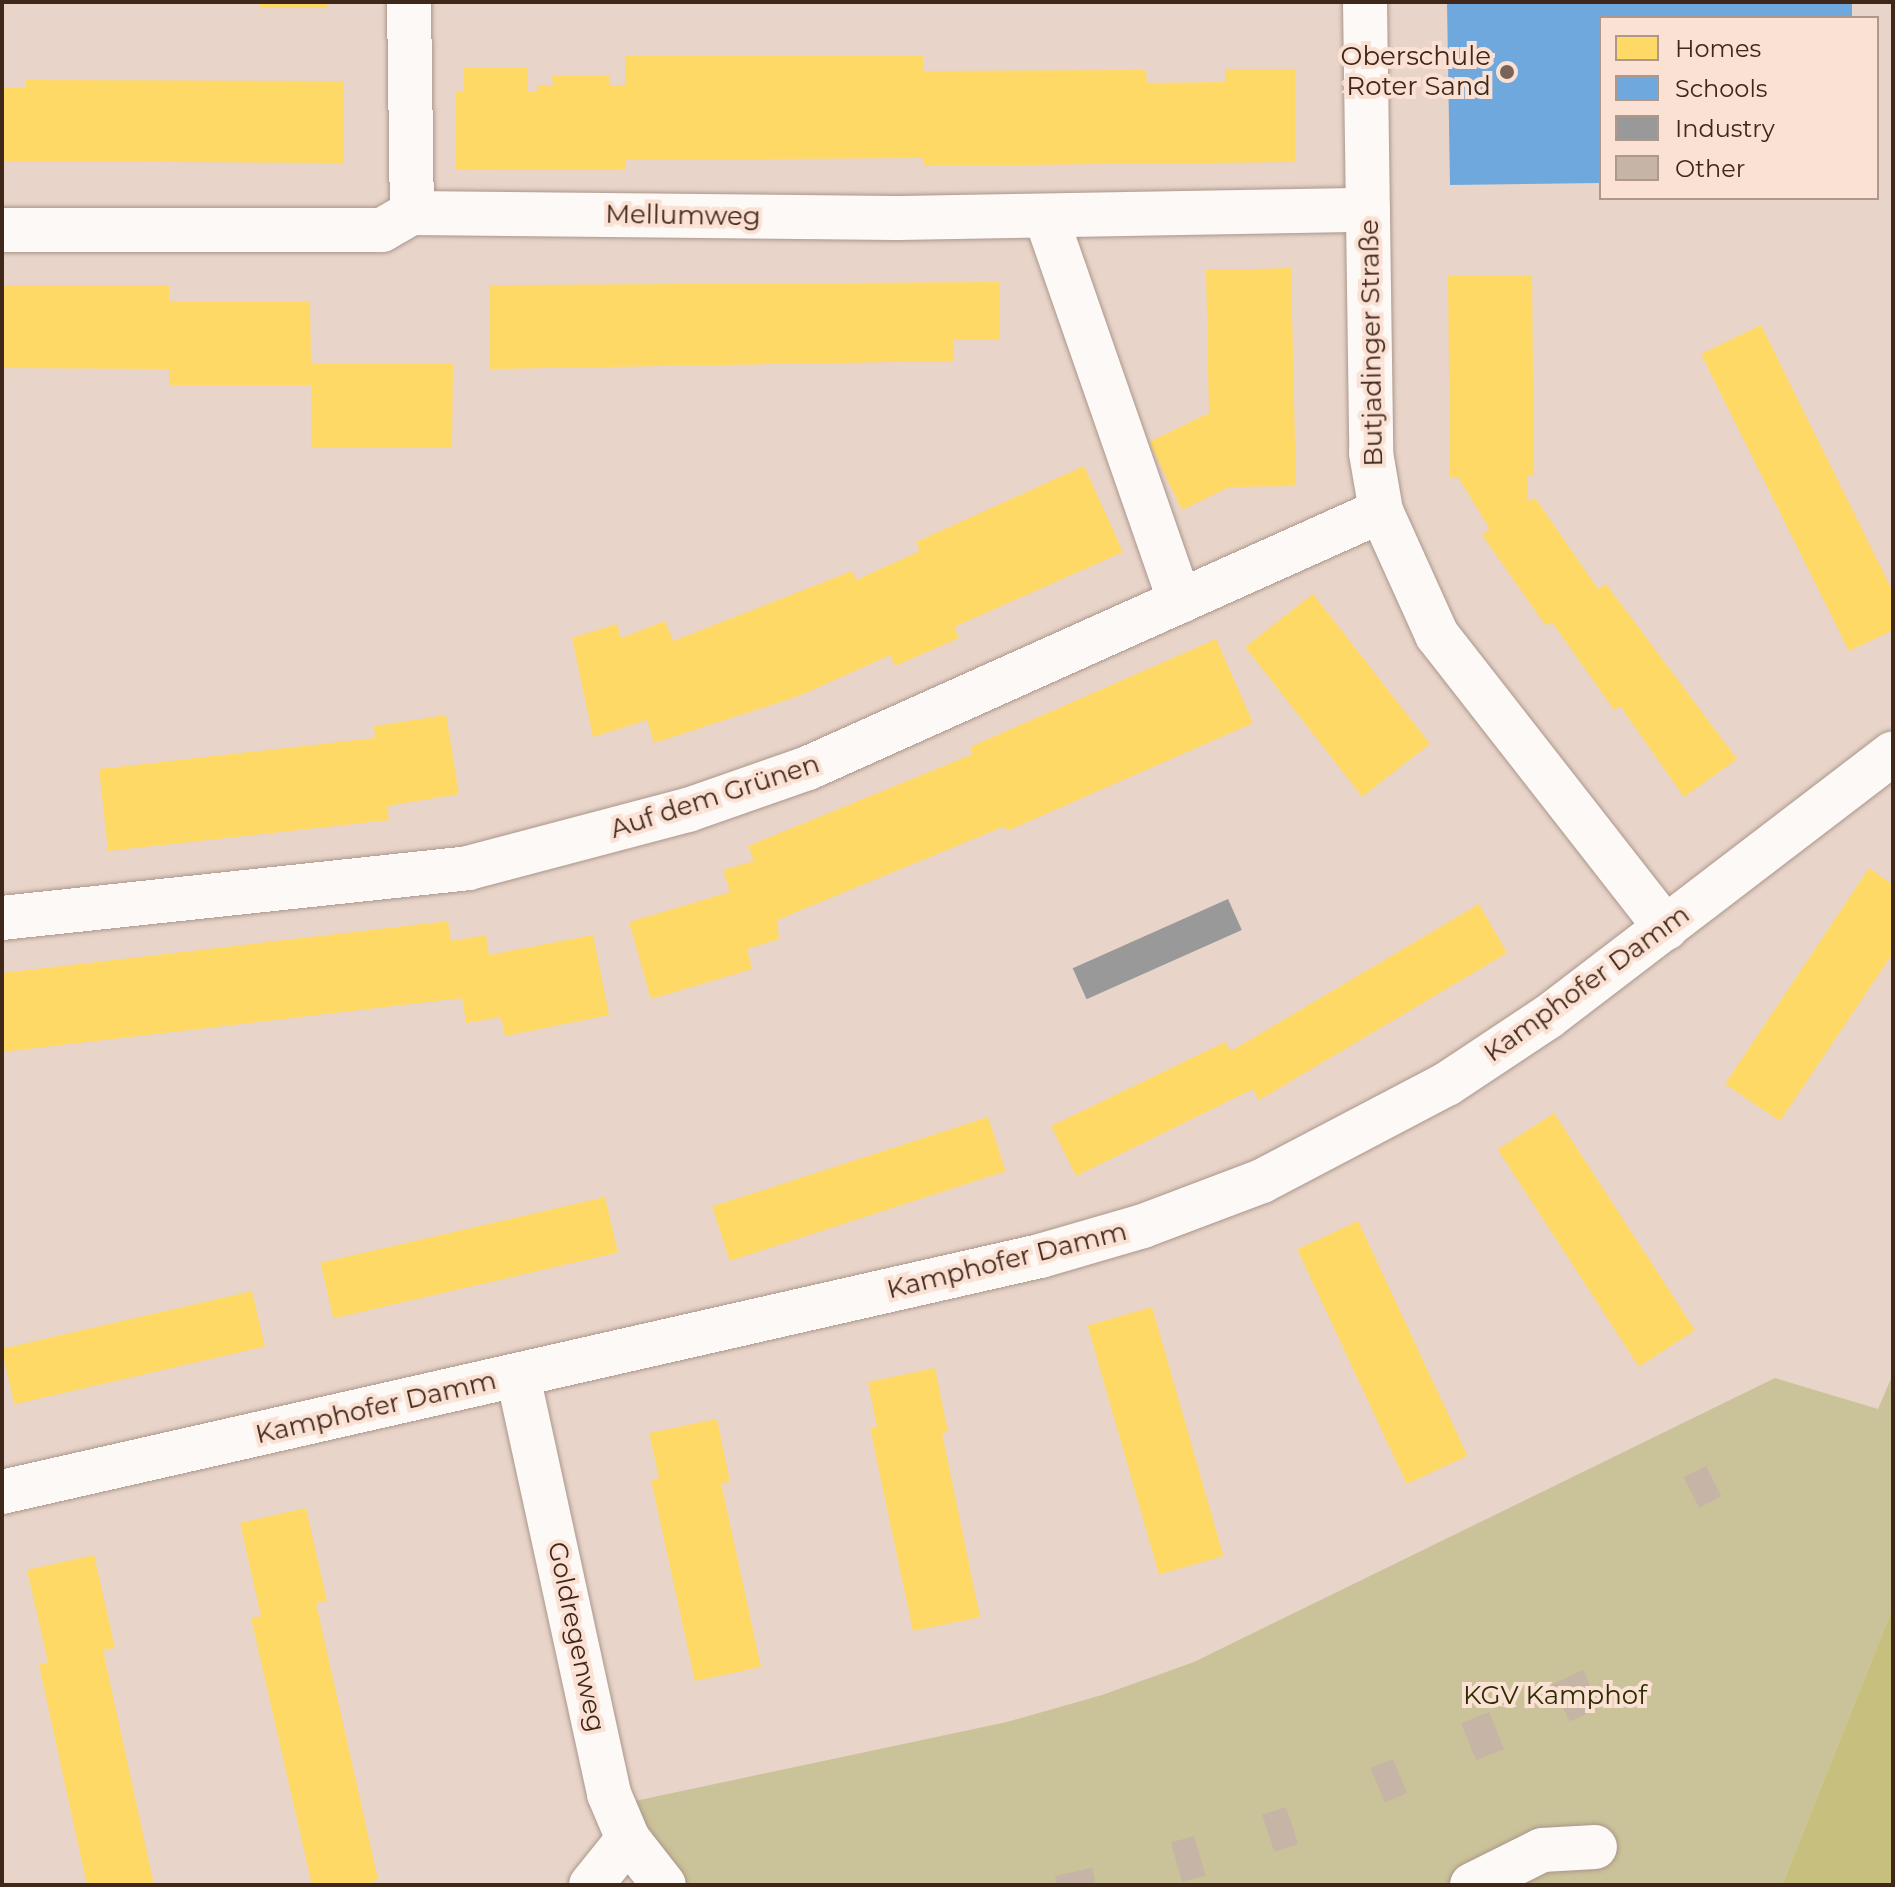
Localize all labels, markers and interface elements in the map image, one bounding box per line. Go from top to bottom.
legend [1599,16,1879,200]
text: Homes [1675,34,1761,63]
place label: Oberschule Roter Sand [1341,41,1491,102]
marker: Oberschule Roter Sand [1498,63,1516,81]
text: Schools [1675,74,1768,103]
text: Industry [1675,114,1775,143]
text: Other [1675,154,1745,183]
street label: Mellumweg [605,199,761,233]
street label: Butjadinger Straße [1354,219,1390,467]
street label: Auf dem Grünen [606,748,824,846]
street label: Kamphofer Damm [1478,899,1696,1069]
street label: Kamphofer Damm [884,1216,1130,1306]
street label: Kamphofer Damm [253,1365,499,1451]
street label: Goldregenweg [541,1539,611,1735]
park label: KGV Kamphof [1463,1680,1647,1712]

